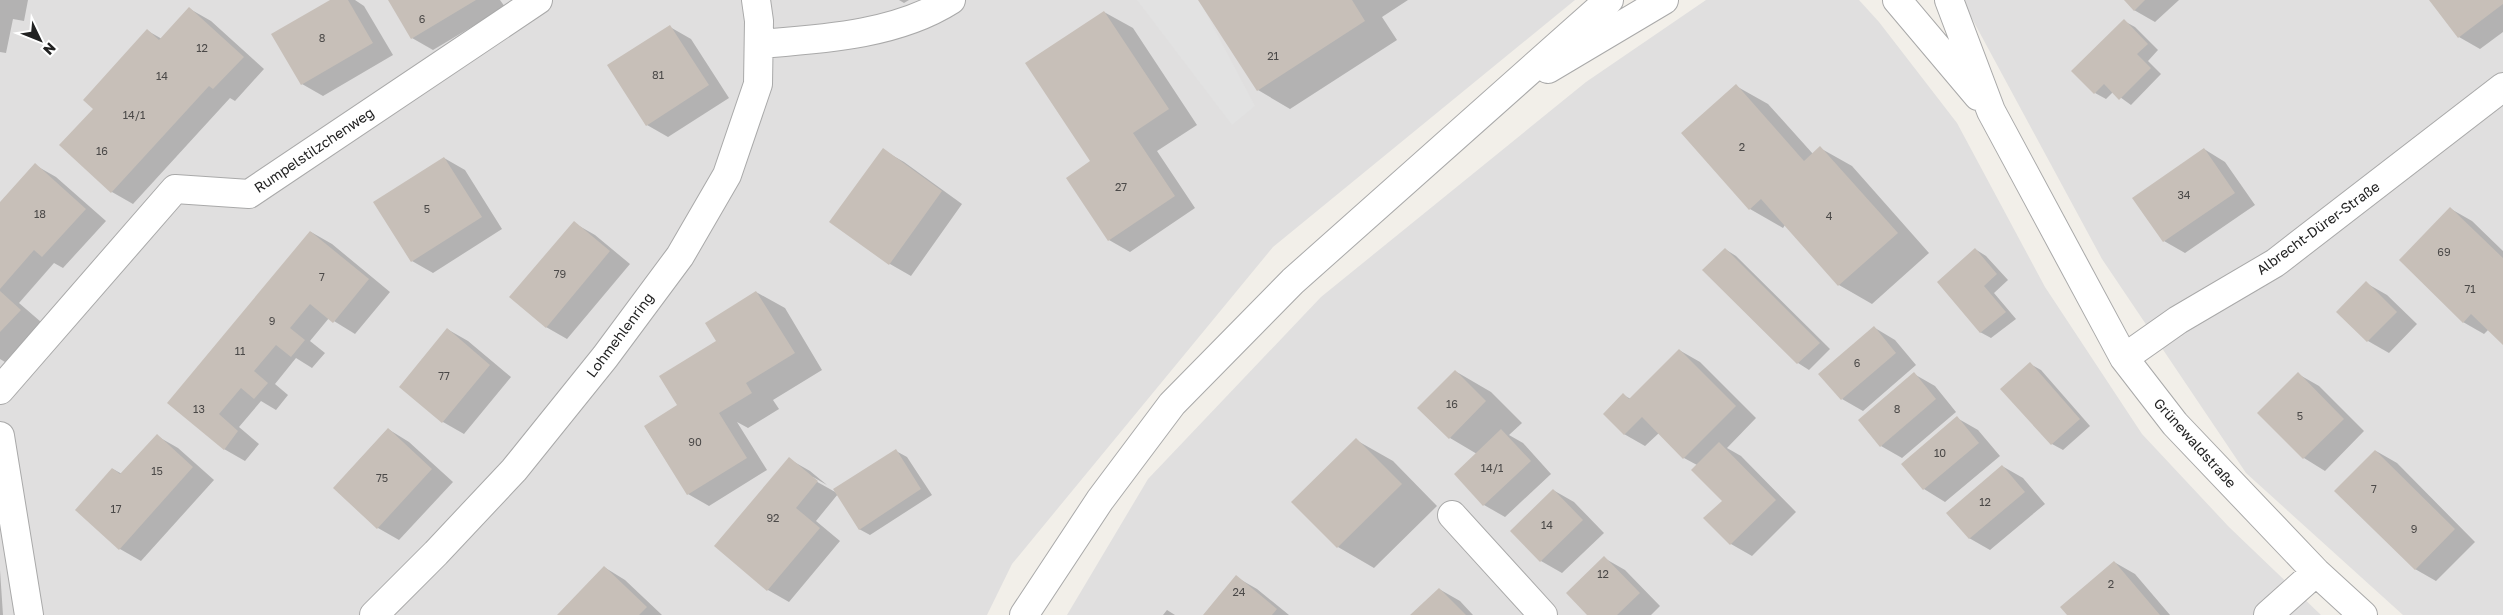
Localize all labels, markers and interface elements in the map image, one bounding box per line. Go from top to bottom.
house number: 6 [419,12,426,25]
north arrow [15,15,65,65]
house number: 8 [319,31,326,44]
text: N [40,40,60,59]
house number: 12 [196,41,208,54]
house number: 21 [1267,49,1279,62]
house number: 81 [652,68,664,81]
house number: 14 [156,69,168,82]
street label: Rumpelstilzchenweg [251,103,377,196]
house number: 14/1 [123,108,145,121]
house number: 2 [1739,140,1745,153]
house number: 16 [96,144,108,157]
street label: Albrecht-Dürer-Straße [2253,177,2382,278]
house number: 27 [1115,180,1127,193]
house number: 34 [2177,188,2191,201]
house number: 5 [424,202,430,215]
house number: 18 [34,207,46,220]
house number: 4 [1826,209,1833,222]
house number: 69 [2437,245,2451,258]
house number: 79 [554,267,566,280]
house number: 7 [319,270,325,283]
house number: 71 [2464,282,2476,295]
street label: Lohmehlenring [582,289,657,380]
house number: 9 [269,314,275,327]
house number: 11 [235,344,245,357]
house number: 6 [1854,356,1861,369]
house number: 77 [438,369,450,382]
street label: Grünewaldstraße [2151,394,2240,491]
house number: 16 [1446,397,1458,410]
house number: 13 [193,402,205,415]
house number: 8 [1894,402,1901,415]
house number: 5 [2297,409,2303,422]
house number: 90 [688,435,702,448]
house number: 10 [1934,446,1946,459]
house number: 14/1 [1481,461,1503,474]
house number: 15 [151,464,163,477]
house number: 75 [376,471,388,484]
house number: 7 [2371,482,2377,495]
house number: 12 [1979,495,1991,508]
house number: 17 [110,502,122,515]
house number: 92 [766,511,780,524]
house number: 14 [1541,518,1553,531]
house number: 9 [2411,522,2417,535]
house number: 12 [1597,567,1609,580]
house number: 2 [2108,577,2114,590]
house number: 24 [1232,585,1246,598]

